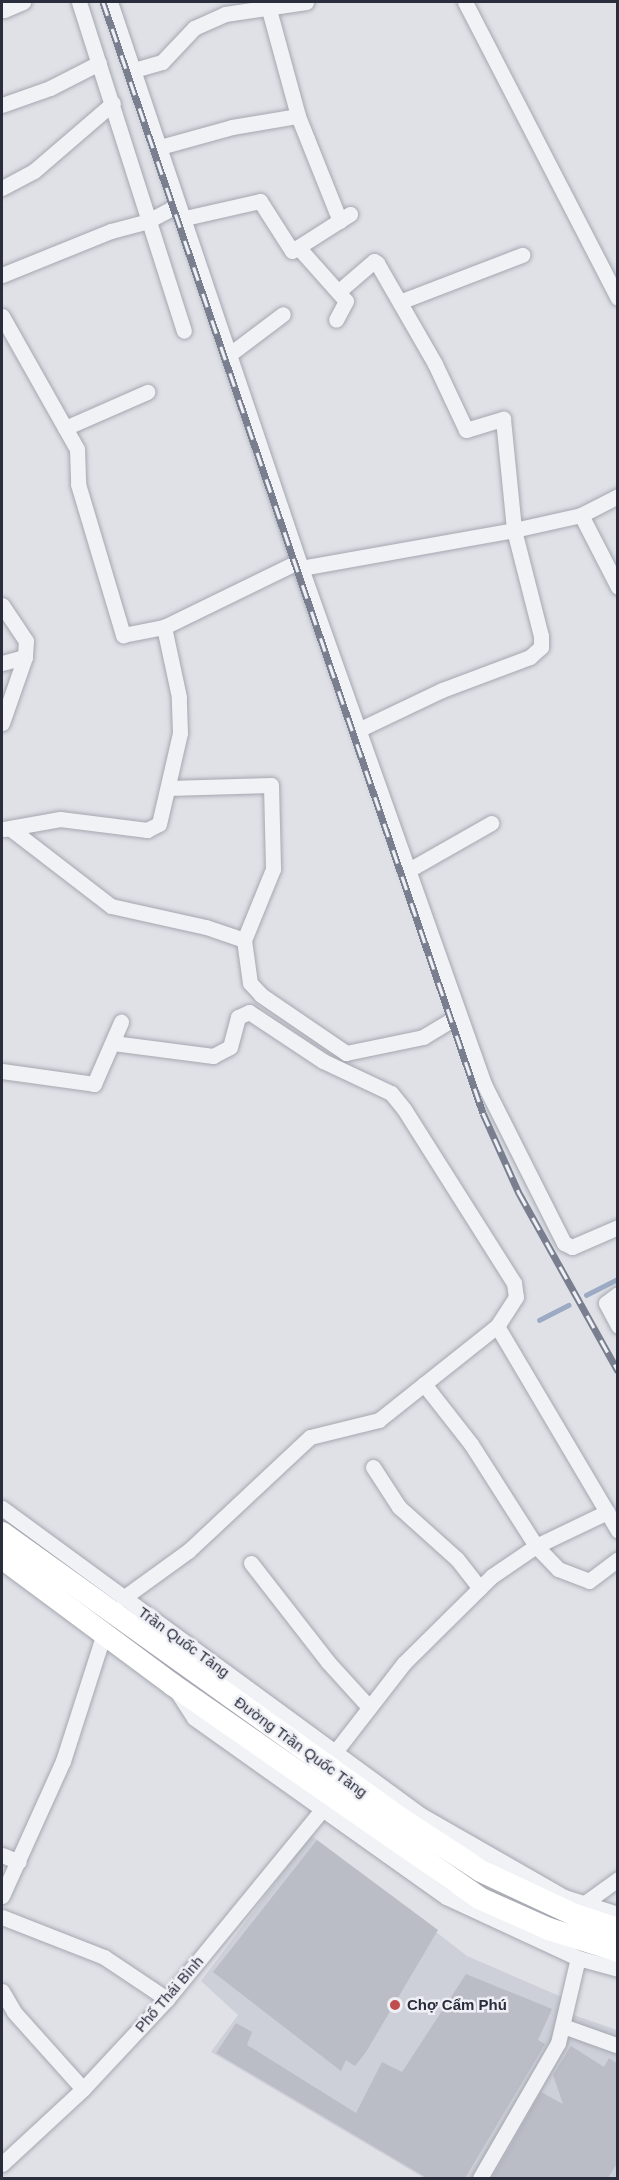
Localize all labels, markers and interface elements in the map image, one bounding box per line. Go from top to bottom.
street label: Trần Quốc Tảng [135,1603,233,1681]
street label: Đường Trần Quốc Tảng [231,1693,371,1801]
street label: Phố Thái Bình [131,1952,207,2036]
place label: Chợ Cẩm Phú [407,1996,507,2014]
marker: Chợ Cẩm Phú [388,1998,402,2012]

